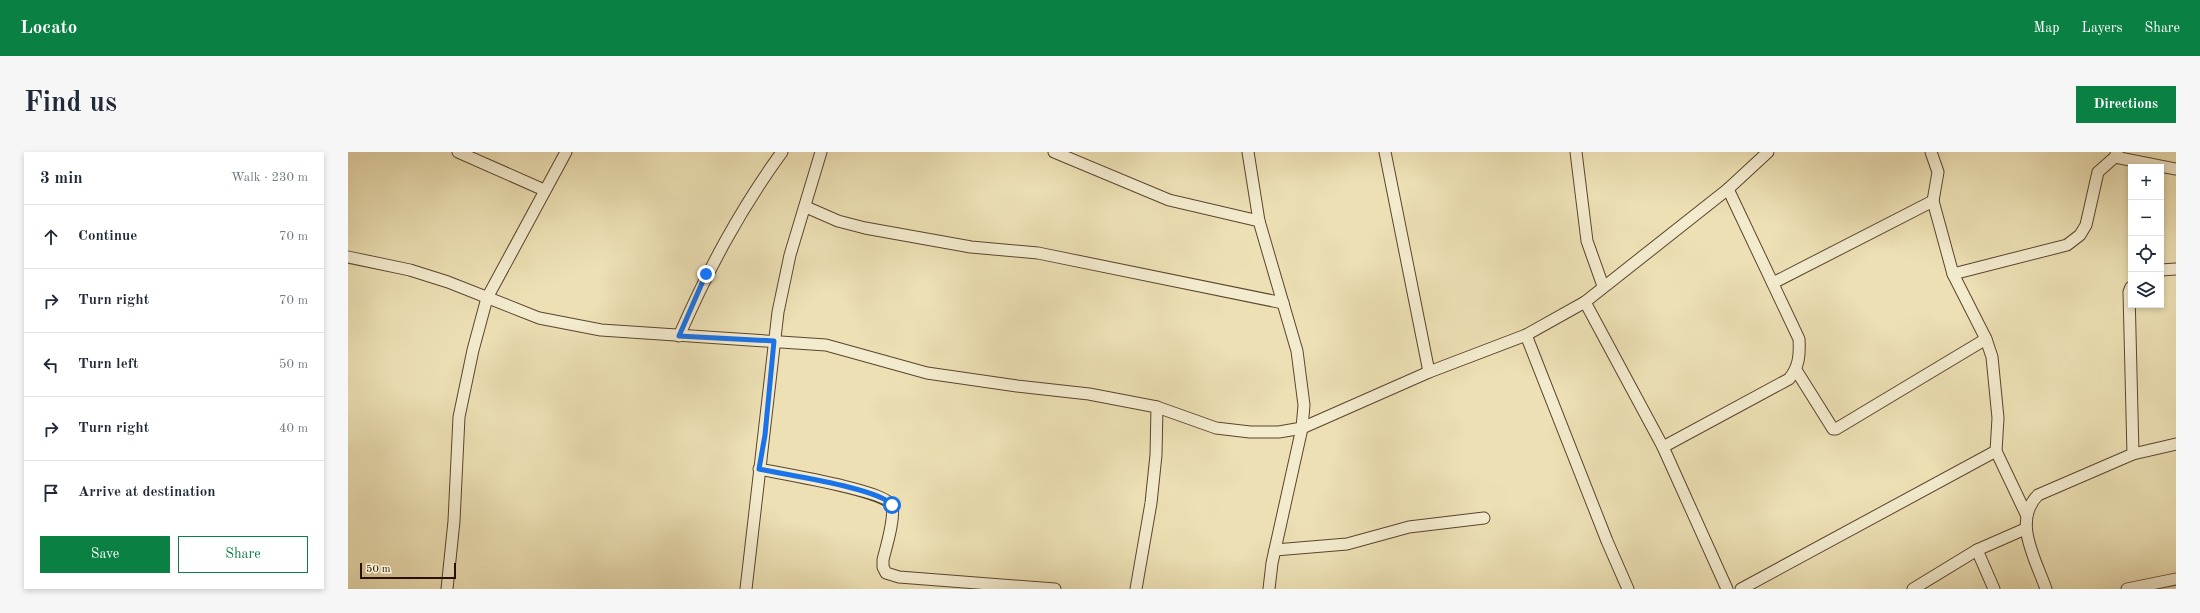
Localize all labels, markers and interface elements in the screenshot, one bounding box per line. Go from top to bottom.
text: Locato [20,19,77,38]
text: Map [2034,21,2060,35]
text: Layers [2082,21,2123,35]
text: Share [2145,21,2180,35]
button: Directions [2076,86,2176,123]
text: Find us [24,90,117,118]
map controls [2128,164,2164,308]
button: + [2128,164,2164,200]
text: 3 min [40,170,83,187]
text: Walk · 230 m [231,171,308,184]
button: − [2128,200,2164,236]
icon: ahead [40,226,62,248]
text: Continue [78,229,137,244]
text: 70 m [279,230,308,243]
button: locate [2128,236,2164,272]
route end [697,265,715,283]
button: layers [2128,272,2164,308]
icon: right [40,290,62,312]
text: Turn right [78,293,149,308]
text: 70 m [279,294,308,307]
icon: left [40,354,62,376]
text: Turn left [78,357,138,372]
text: 50 m [279,358,308,371]
icon: right [40,418,62,440]
text: Turn right [78,421,149,436]
text: 40 m [279,422,308,435]
icon: arrive [40,482,62,504]
text: Arrive at destination [78,485,216,500]
route start [883,496,901,514]
button: Save [40,536,170,573]
button: Share [178,536,308,573]
scale bar [360,561,456,580]
text: 50 m [366,564,391,575]

